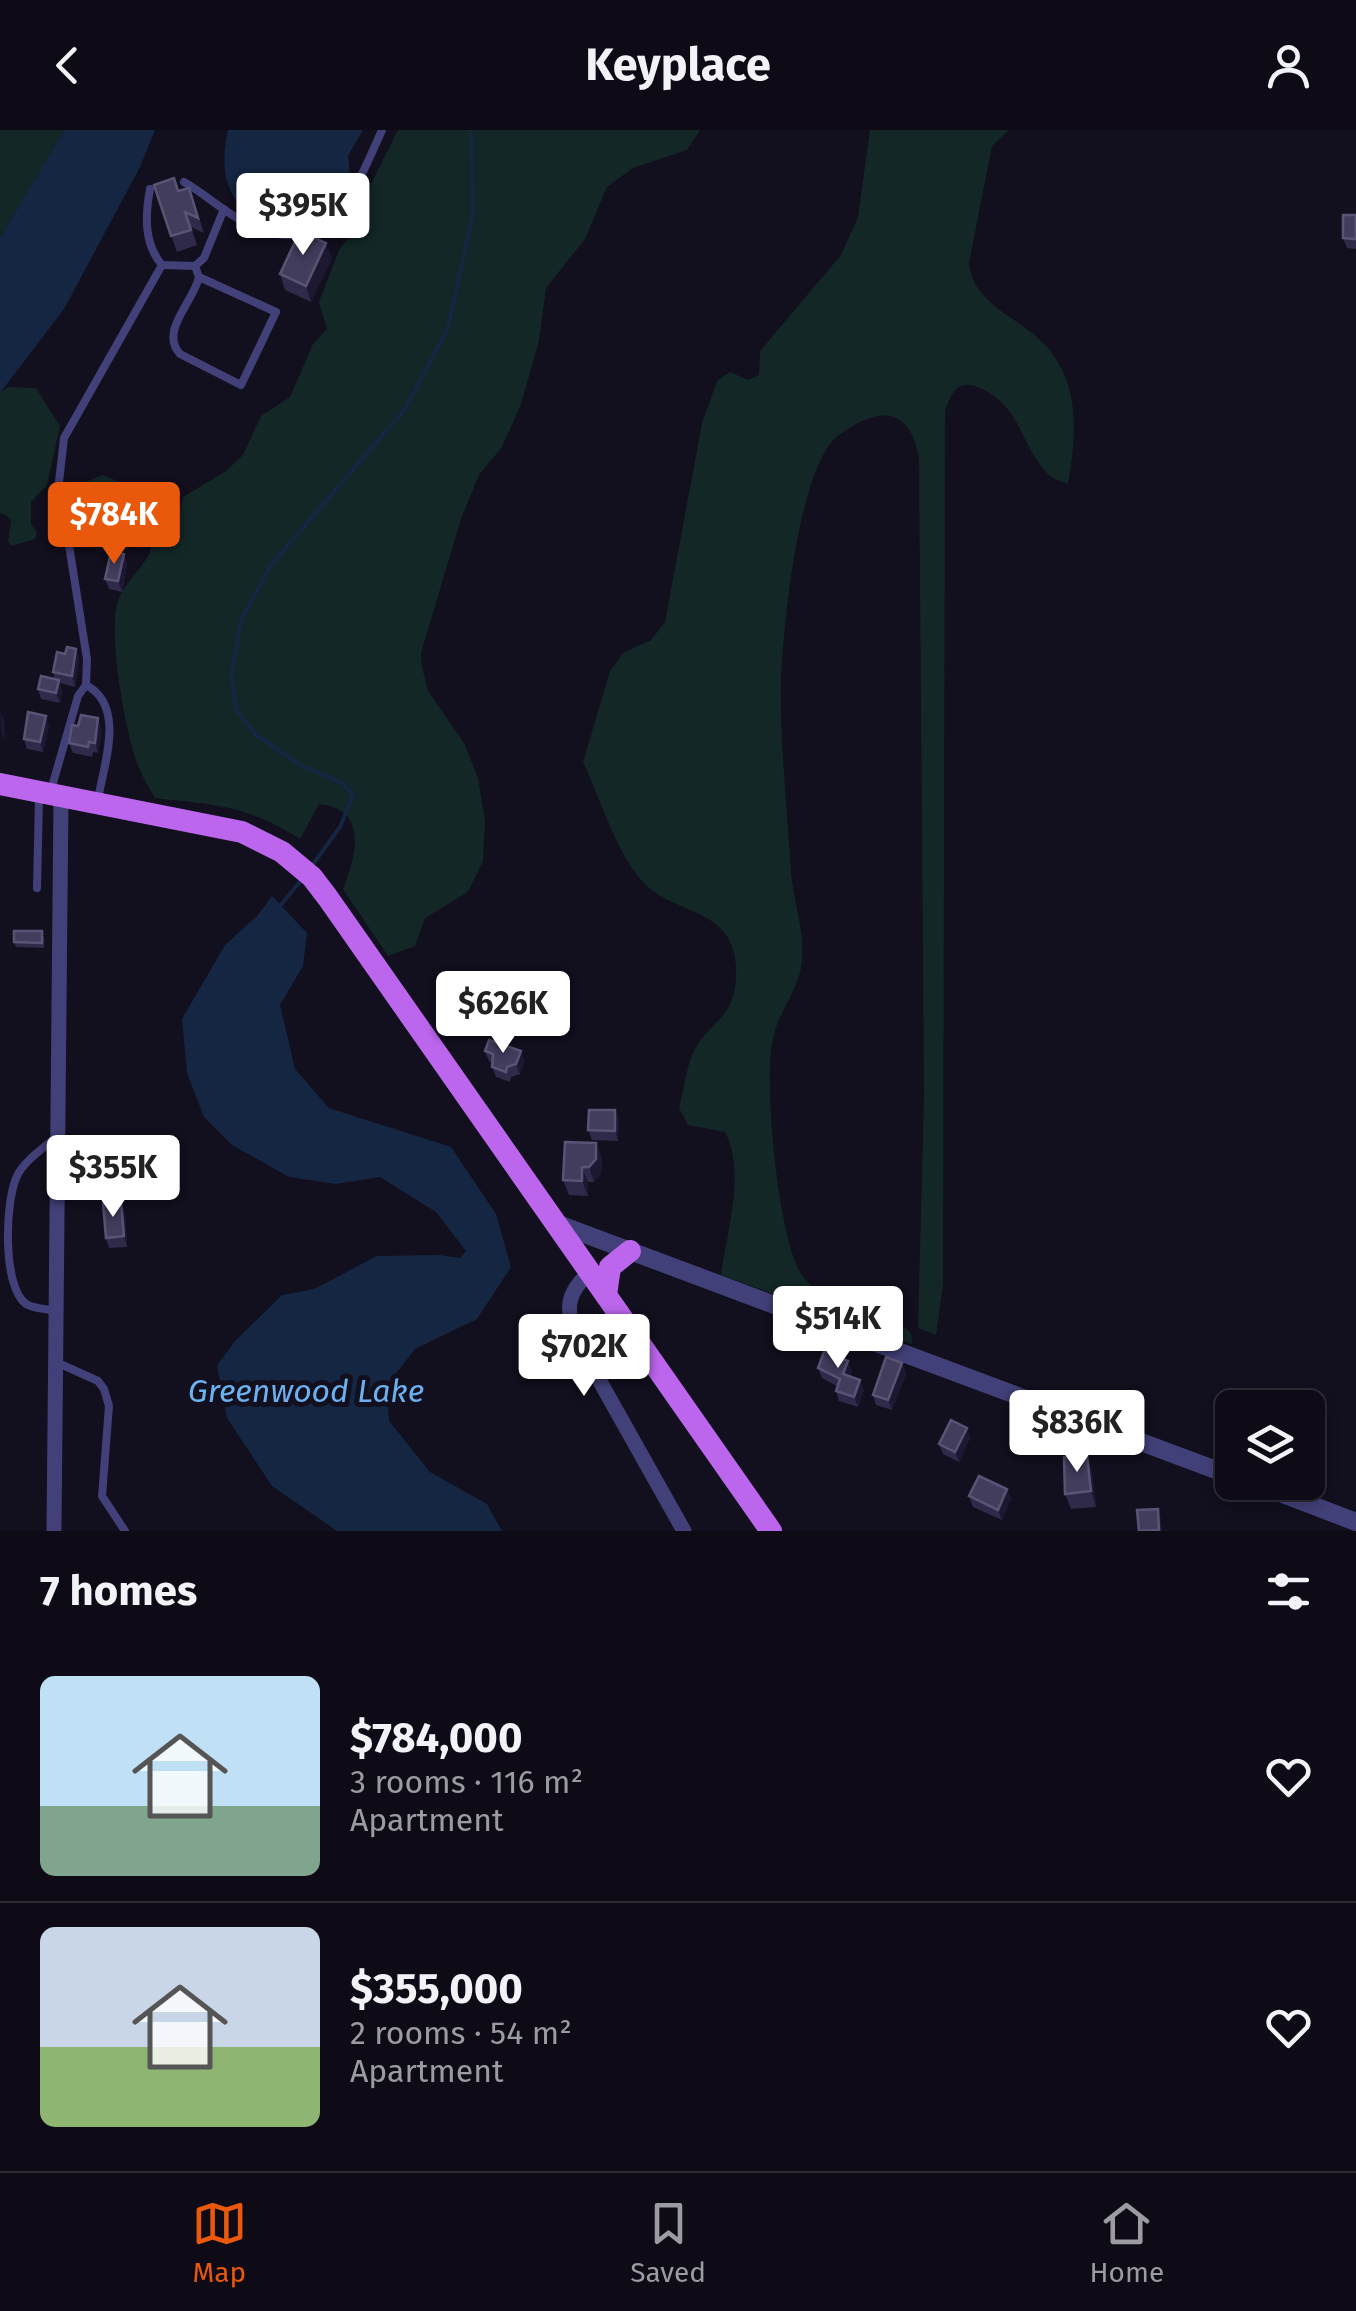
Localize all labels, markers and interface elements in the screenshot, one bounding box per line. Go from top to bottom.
icon: back [40,38,95,93]
text: Keyplace [585,38,771,92]
icon: person [1261,38,1316,93]
pin: $395K [233,173,373,258]
text: $395K [258,186,348,224]
pin: $784K [44,482,184,567]
text: $784K [70,495,158,533]
pin: $626K [433,971,573,1056]
text: $626K [458,984,548,1022]
pin: $355K [43,1135,183,1220]
text: $355K [69,1148,157,1186]
pin: $514K [768,1286,908,1371]
text: $514K [795,1299,881,1337]
pin: $702K [514,1314,654,1399]
text: $702K [541,1327,627,1365]
water label: Greenwood Lake [188,1372,424,1410]
pin: $836K [1007,1390,1147,1475]
map controls [1215,1390,1325,1500]
button: layers [1215,1390,1325,1500]
text: $836K [1031,1403,1123,1441]
icon: filters [1261,1564,1316,1619]
text: 7 homes [40,1566,197,1616]
text: $784,000 [350,1713,523,1763]
icon: home [120,1716,240,1836]
icon: heart [1261,1749,1316,1804]
text: 3 rooms · 116 m² [350,1763,583,1801]
text: Apartment [350,1801,504,1839]
text: $355,000 [350,1964,523,2014]
icon: home [120,1967,240,2087]
icon: heart [1261,2000,1316,2055]
text: 2 rooms · 54 m² [350,2014,572,2052]
text: Apartment [350,2052,504,2090]
tab: Map [192,2196,247,2289]
tab: Saved [630,2196,706,2289]
tab: Home [1090,2196,1164,2289]

